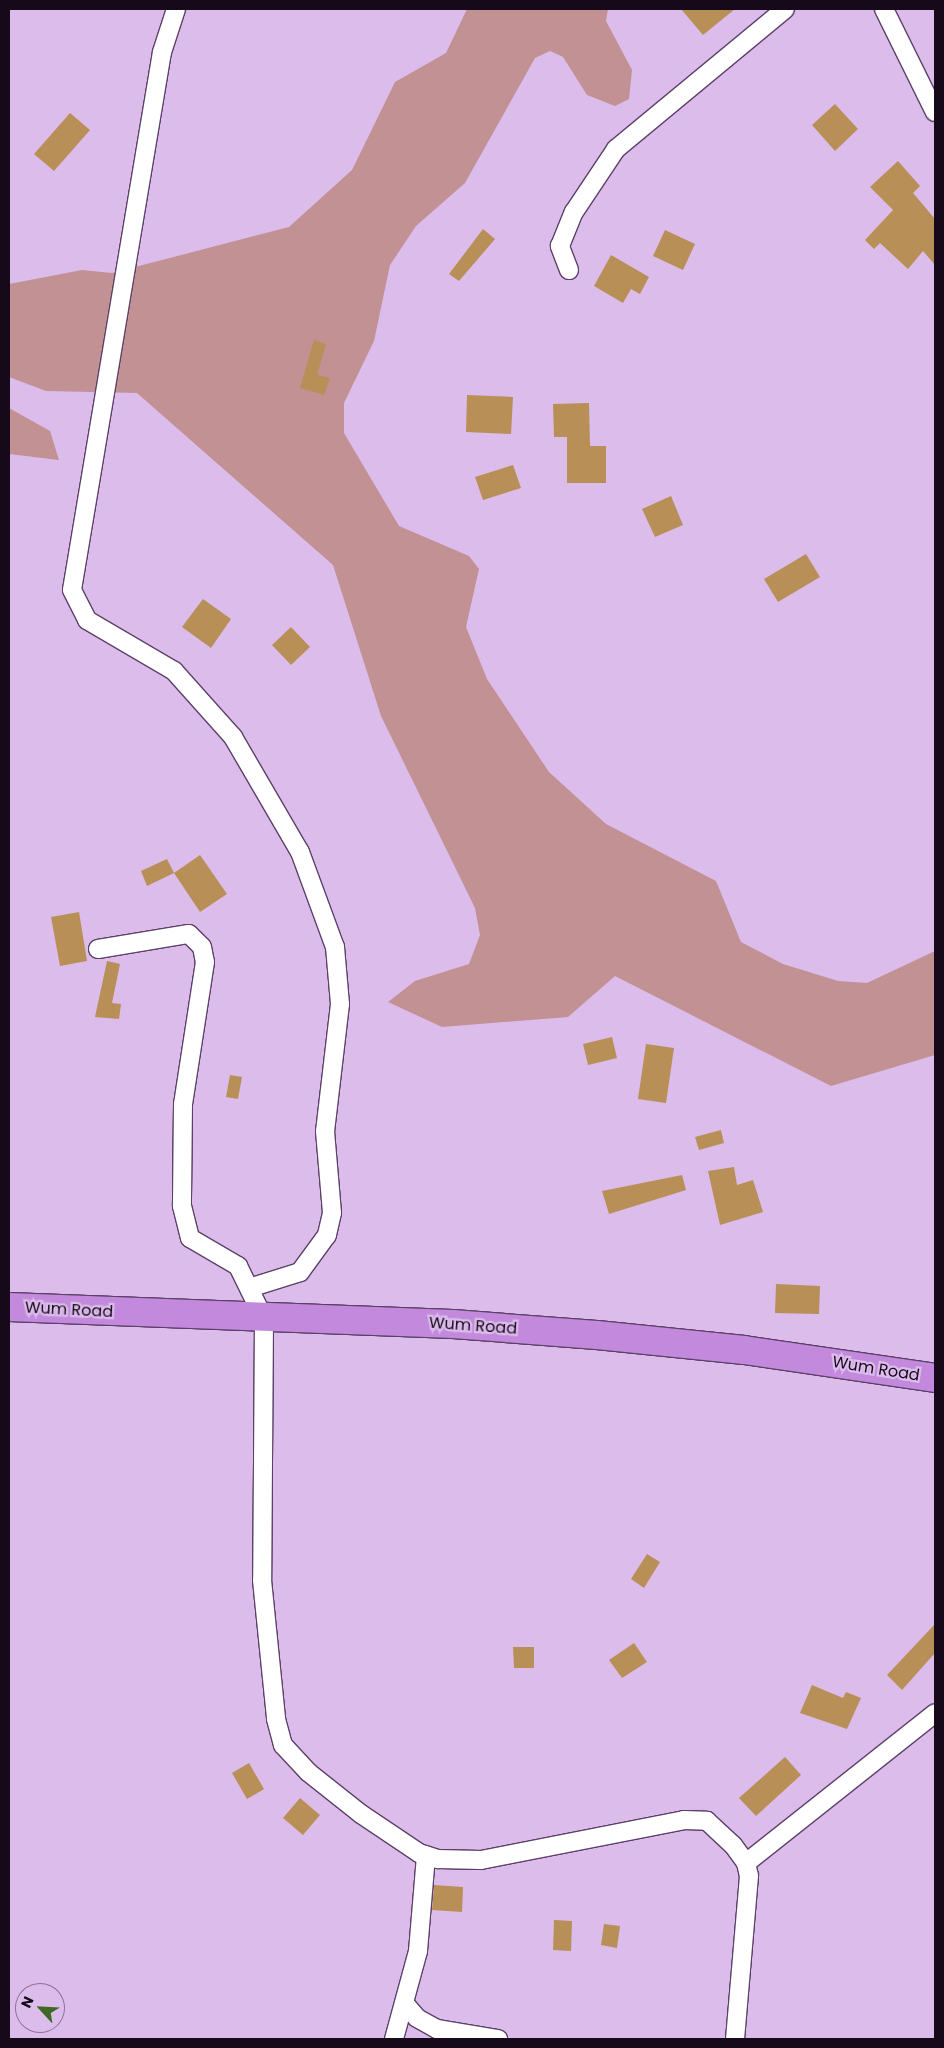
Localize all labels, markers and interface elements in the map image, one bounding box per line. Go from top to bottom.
street label: Wum Road [24,1298,114,1322]
street label: Wum Road [428,1313,518,1339]
street label: Wum Road [831,1353,921,1385]
north arrow [15,1983,65,2033]
text: N [16,1993,39,2011]

